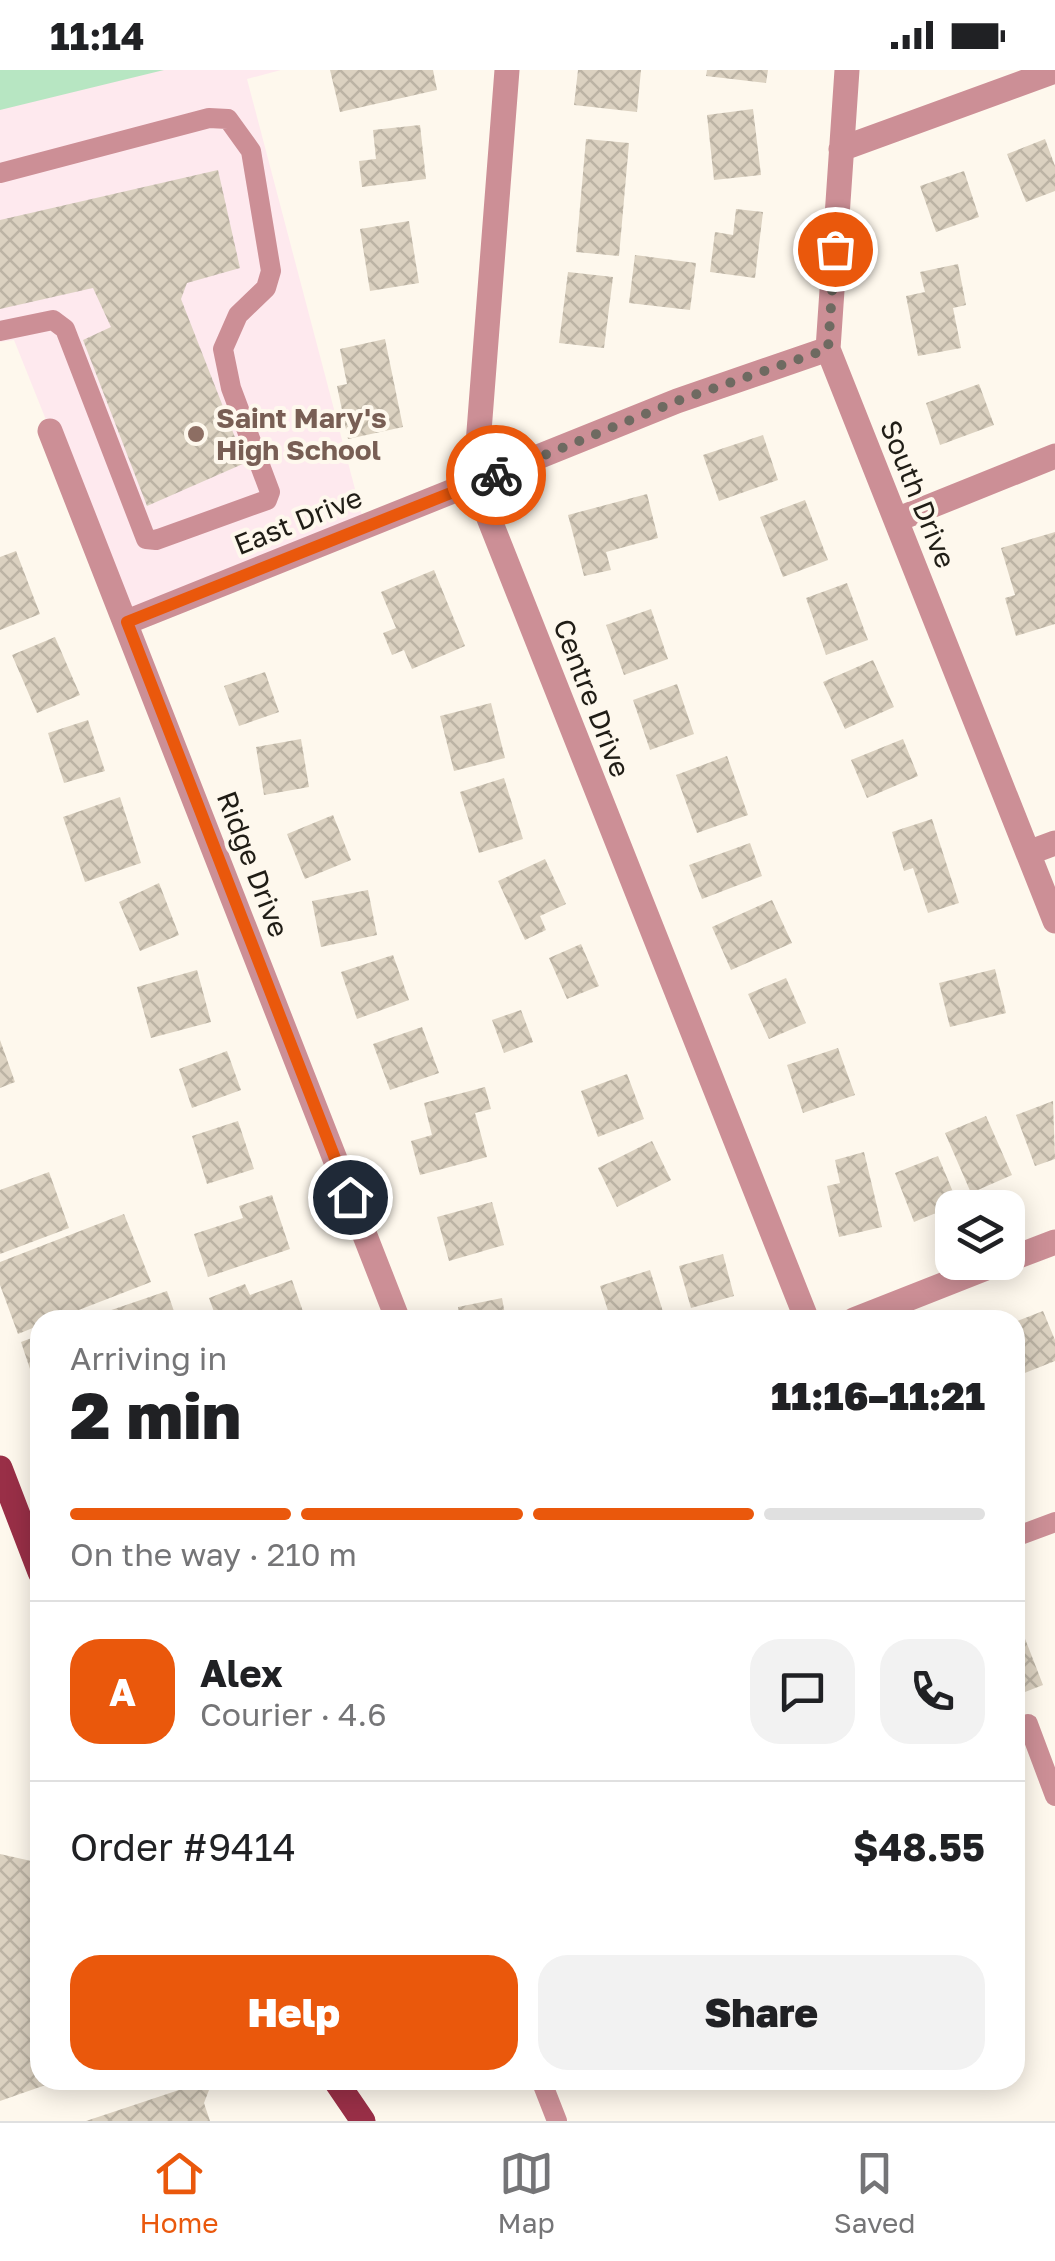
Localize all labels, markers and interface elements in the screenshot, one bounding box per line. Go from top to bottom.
text: 11:14 [50,13,145,58]
pin [793,207,878,292]
icon: bag [808,222,863,277]
place label: Saint Mary's High School [216,401,387,466]
street label: South Drive [874,415,963,573]
marker: Saint Mary's High School [185,423,207,445]
courier [446,425,546,525]
icon: bike [469,448,524,503]
street label: East Drive [229,480,367,561]
street label: Centre Drive [547,614,638,782]
street label: Ridge Drive [211,786,296,941]
pin [308,1155,393,1240]
icon: home [323,1170,378,1225]
map controls [935,1190,1025,1280]
button: layers [935,1190,1025,1280]
text: Arriving in [70,1339,227,1377]
text: 11:16–11:21 [771,1373,985,1418]
text: 2 min [70,1375,241,1453]
text: On the way · 210 m [70,1535,357,1573]
button: chat [750,1639,855,1744]
button: phone [880,1639,985,1744]
text: Alex [200,1650,283,1695]
text: A [109,1669,136,1714]
text: Courier · 4.6 [200,1695,387,1733]
text: Order #9414 [70,1824,296,1869]
text: $48.55 [853,1824,985,1869]
button: Help [70,1955,518,2070]
button: Share [538,1955,985,2070]
tab: Home [140,2146,219,2239]
tab: Map [498,2146,555,2239]
tab: Saved [834,2146,916,2239]

